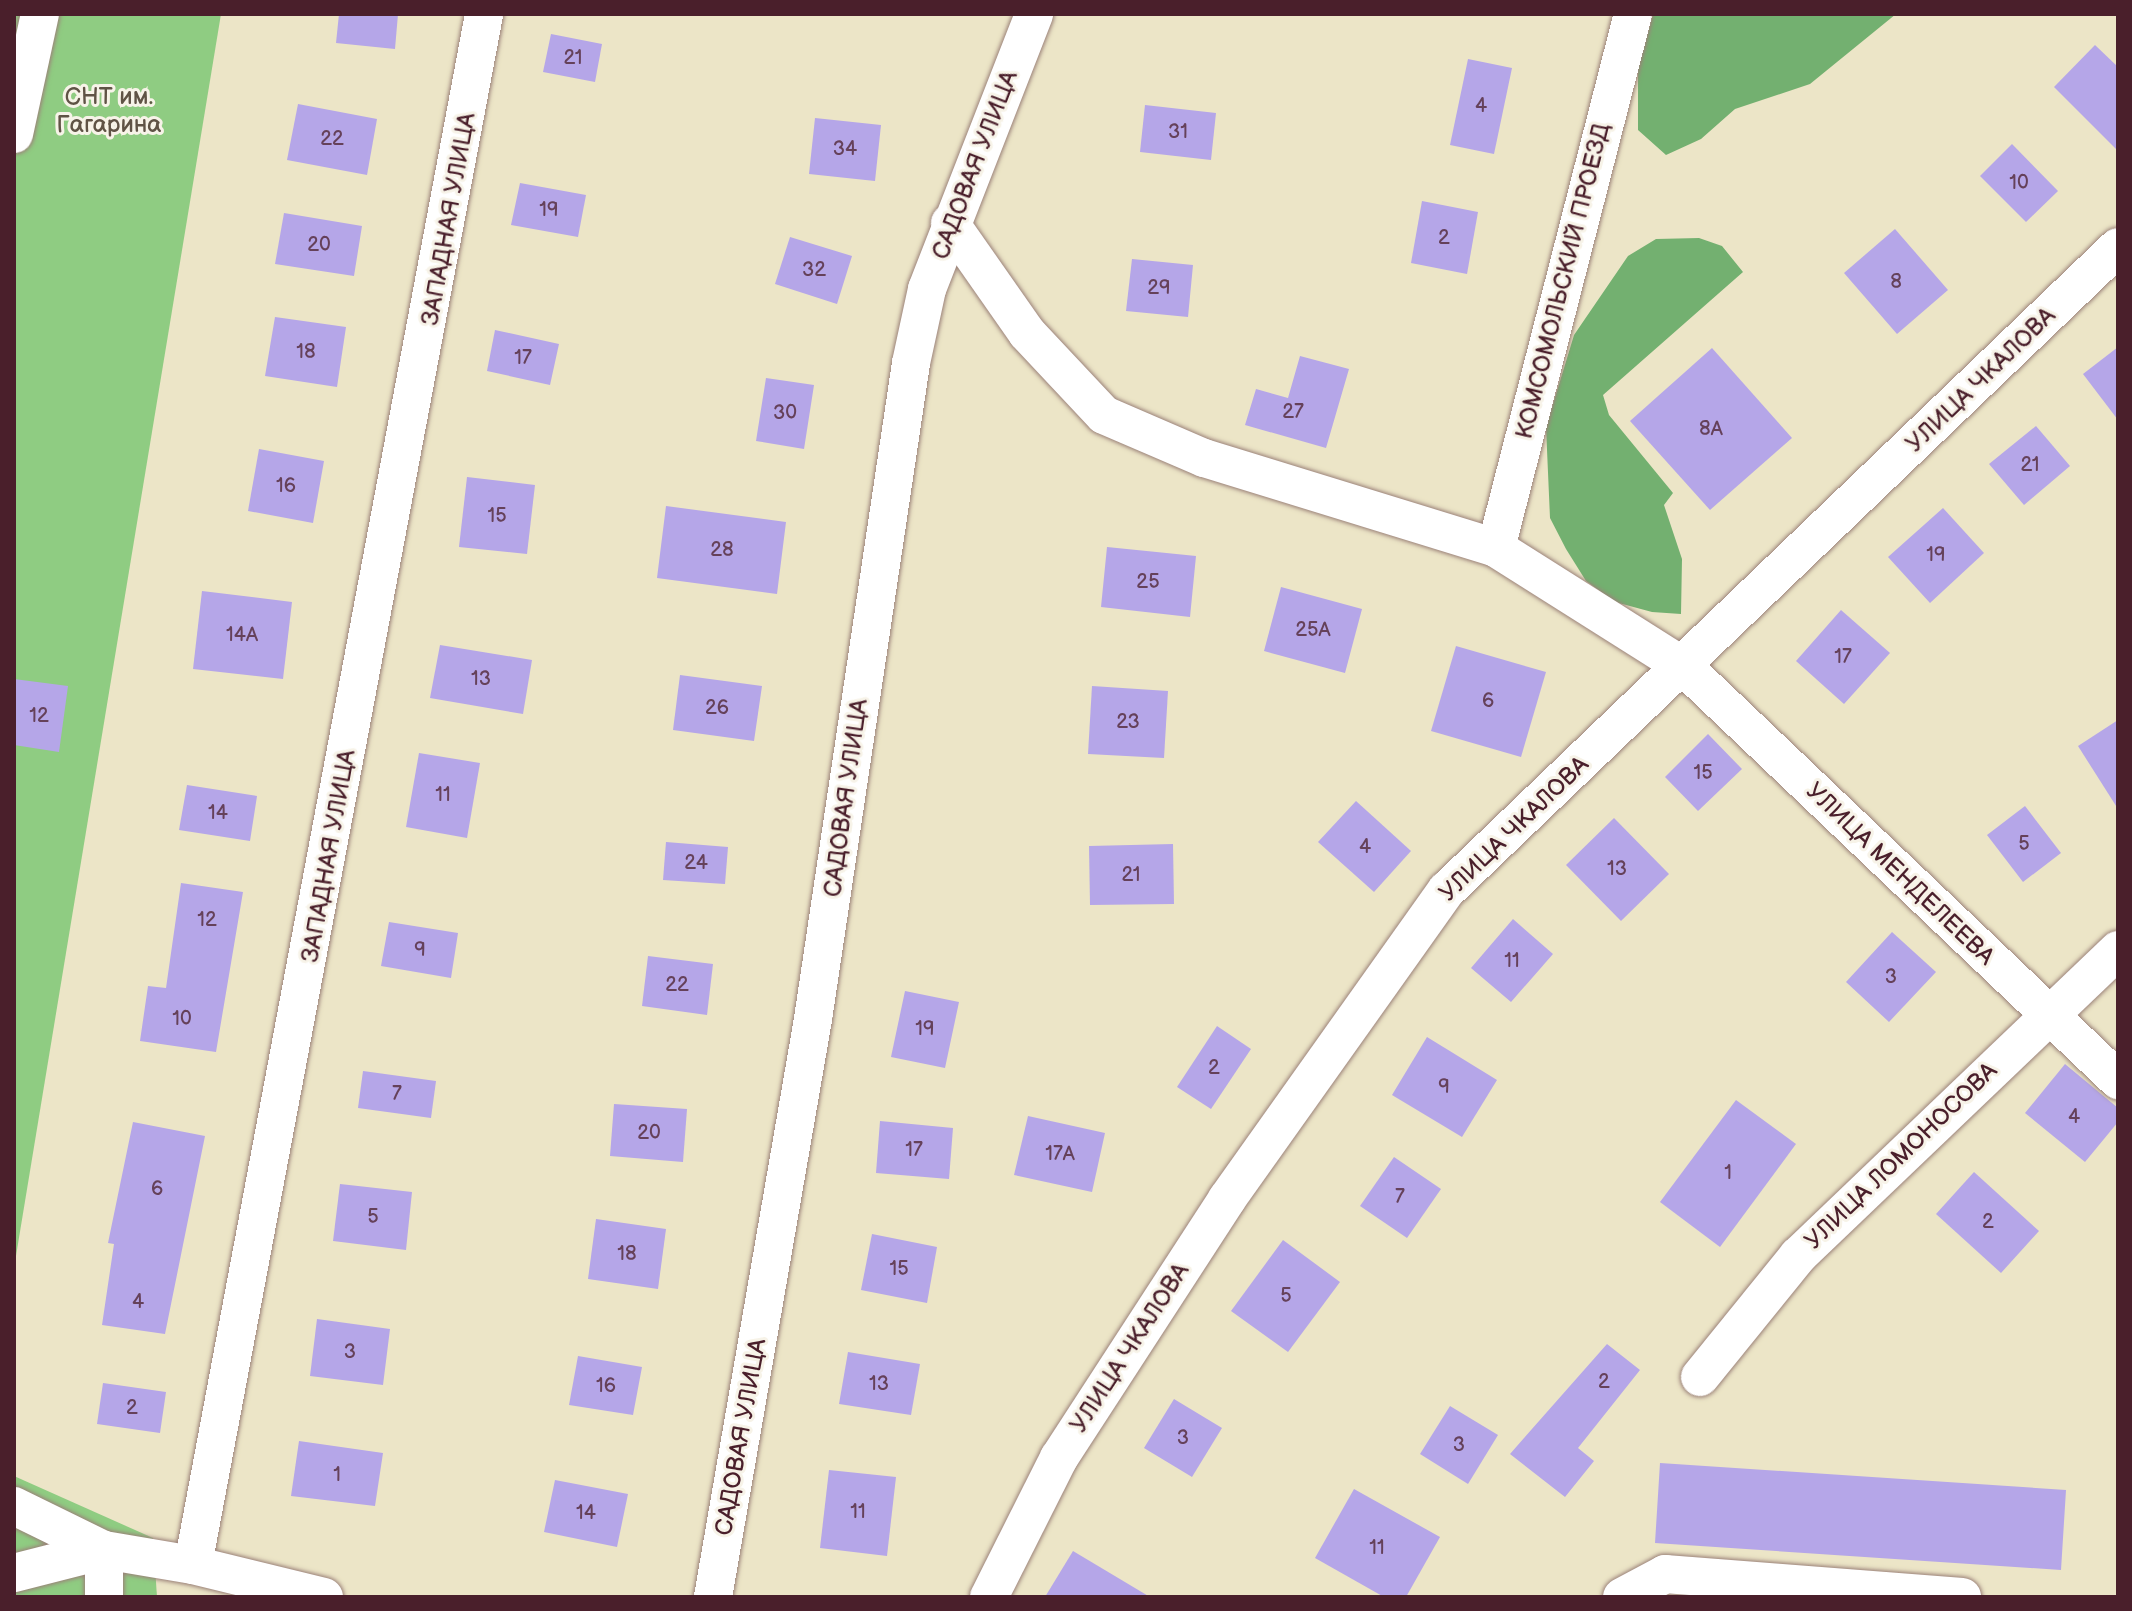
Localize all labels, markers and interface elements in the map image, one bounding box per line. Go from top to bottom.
house number: 21 [563,46,583,70]
street label: САДОВАЯ УЛИЦА [926,67,1024,263]
park label: СНТ им. Гагарина [56,83,162,139]
house number: 4 [1475,94,1487,118]
street label: ЗАПАДНАЯ УЛИЦА [416,110,482,328]
house number: 31 [1168,120,1188,144]
street label: КОМСОМОЛЬСКИЙ ПРОЕЗД [1510,120,1616,442]
house number: 22 [320,127,344,151]
house number: 34 [833,137,857,161]
house number: 10 [2009,171,2029,195]
house number: 19 [539,198,559,222]
house number: 2 [1438,226,1450,250]
house number: 20 [307,233,331,257]
house number: 32 [802,258,826,282]
house number: 8 [1890,270,1902,294]
house number: 29 [1147,276,1171,300]
street label: УЛИЦА ЧКАЛОВА [1900,301,2062,459]
house number: 18 [296,340,316,364]
house number: 17 [514,346,532,370]
house number: 27 [1282,400,1304,424]
house number: 30 [773,401,797,425]
house number: 8А [1699,417,1723,441]
house number: 21 [2020,453,2040,477]
house number: 16 [276,474,296,498]
house number: 15 [487,504,507,528]
house number: 28 [710,538,734,562]
house number: 19 [1926,543,1946,567]
house number: 25 [1136,570,1160,594]
house number: 25А [1295,618,1331,642]
house number: 14А [226,623,258,647]
house number: 17 [1834,645,1852,669]
house number: 13 [471,667,491,691]
house number: 6 [1482,689,1494,713]
house number: 26 [705,696,729,720]
street label: САДОВАЯ УЛИЦА [818,697,874,899]
house number: 12 [29,704,49,728]
house number: 23 [1116,710,1140,734]
street label: ЗАПАДНАЯ УЛИЦА [296,747,362,965]
street label: УЛИЦА ЧКАЛОВА [1433,750,1595,908]
house number: 15 [1693,761,1713,785]
street label: УЛИЦА МЕНДЕЛЕЕВА [1800,777,2000,971]
house number: 11 [435,783,451,807]
house number: 14 [208,801,228,825]
house number: 5 [2018,832,2030,856]
house number: 4 [1359,835,1371,859]
house number: 24 [684,851,708,875]
house number: 13 [1607,857,1627,881]
house number: 21 [1121,863,1141,887]
house number: 12 [197,908,217,932]
house number: 9 [414,938,426,962]
house number: 11 [1504,949,1520,973]
house number: 3 [1885,965,1897,989]
house number: 22 [665,973,689,997]
house number: 10 [172,1007,192,1031]
house number: 19 [915,1017,935,1041]
house number: 2 [1208,1056,1220,1080]
street label: УЛИЦА ЛОМОНОСОВА [1799,1057,2003,1255]
house number: 9 [1438,1075,1450,1099]
house number: 7 [392,1082,402,1106]
house number: 4 [2068,1105,2080,1129]
house number: 20 [637,1121,661,1145]
house number: 17 [905,1138,923,1162]
house number: 17А [1045,1142,1075,1166]
house number: 1 [1724,1161,1732,1185]
house number: 6 [151,1177,163,1201]
house number: 7 [1395,1185,1405,1209]
house number: 5 [367,1205,379,1229]
house number: 2 [1982,1210,1994,1234]
house number: 18 [617,1242,637,1266]
house number: 15 [889,1257,909,1281]
street label: УЛИЦА ЧКАЛОВА [1064,1258,1196,1438]
house number: 5 [1280,1284,1292,1308]
house number: 4 [132,1290,144,1314]
street label: САДОВАЯ УЛИЦА [710,1336,772,1538]
house number: 3 [344,1340,356,1364]
house number: 2 [1598,1370,1610,1394]
house number: 13 [869,1372,889,1396]
house number: 16 [596,1374,616,1398]
house number: 2 [126,1396,138,1420]
house number: 3 [1177,1426,1189,1450]
house number: 3 [1453,1433,1465,1457]
house number: 1 [333,1463,341,1487]
house number: 11 [850,1500,866,1524]
house number: 14 [576,1501,596,1525]
house number: 11 [1369,1536,1385,1560]

